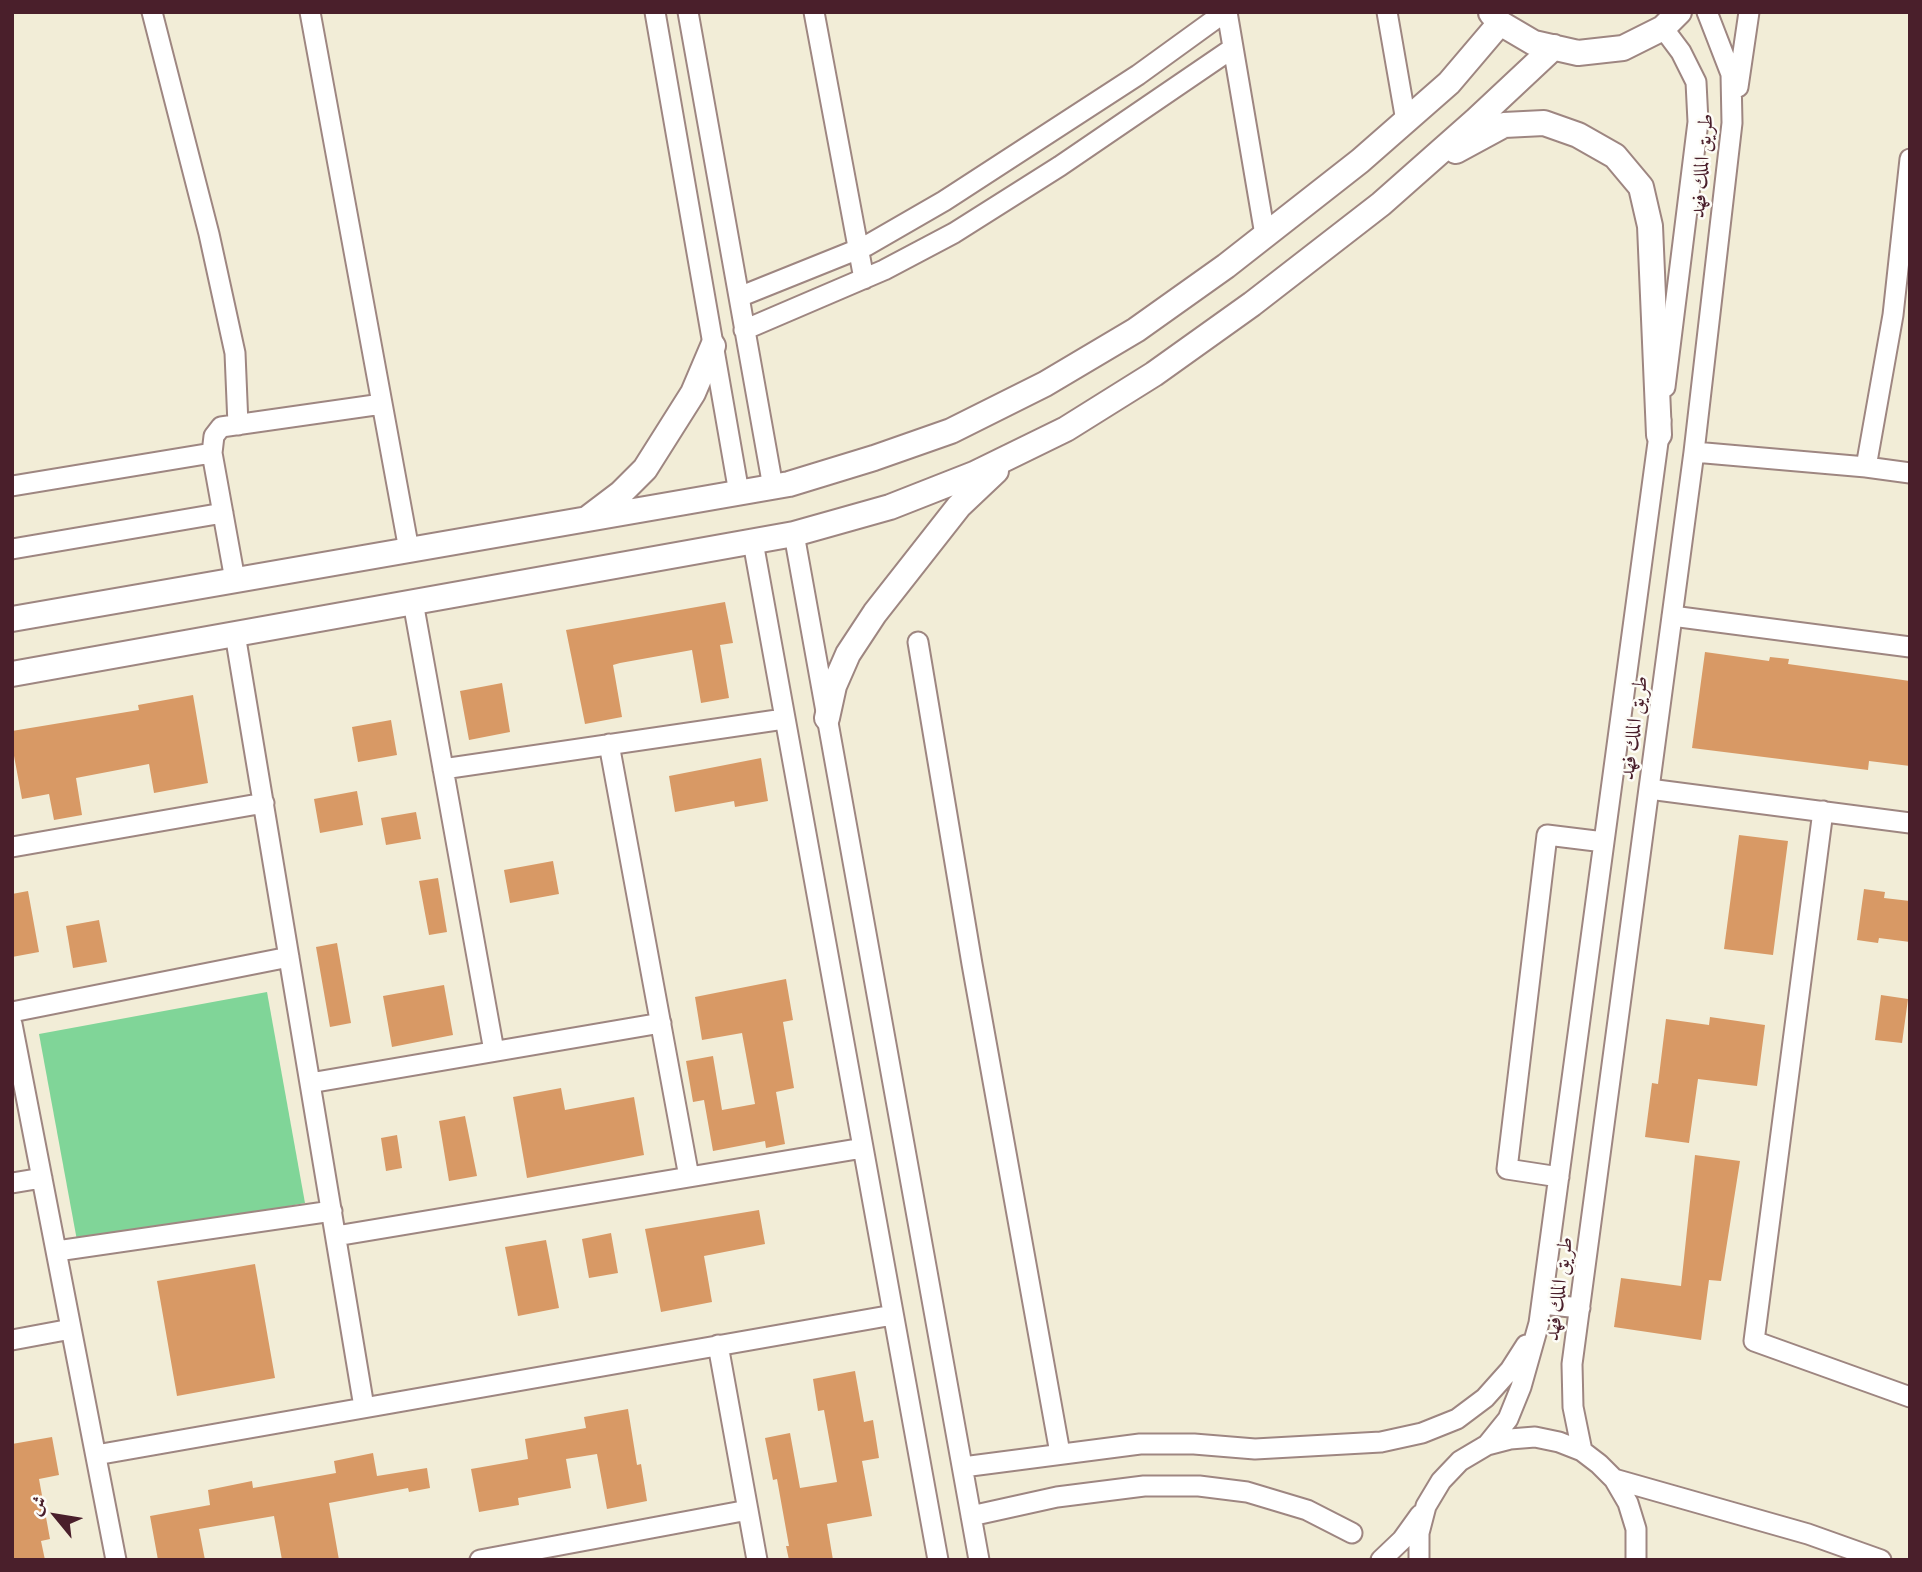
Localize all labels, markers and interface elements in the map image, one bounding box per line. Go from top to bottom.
street label: طريق الملك فهد [1686,113,1720,219]
street label: طريق الملك فهد [1615,674,1655,782]
street label: طريق الملك فهد [1540,1235,1580,1343]
north arrow [21,1481,91,1551]
text: ش [24,1492,52,1519]

